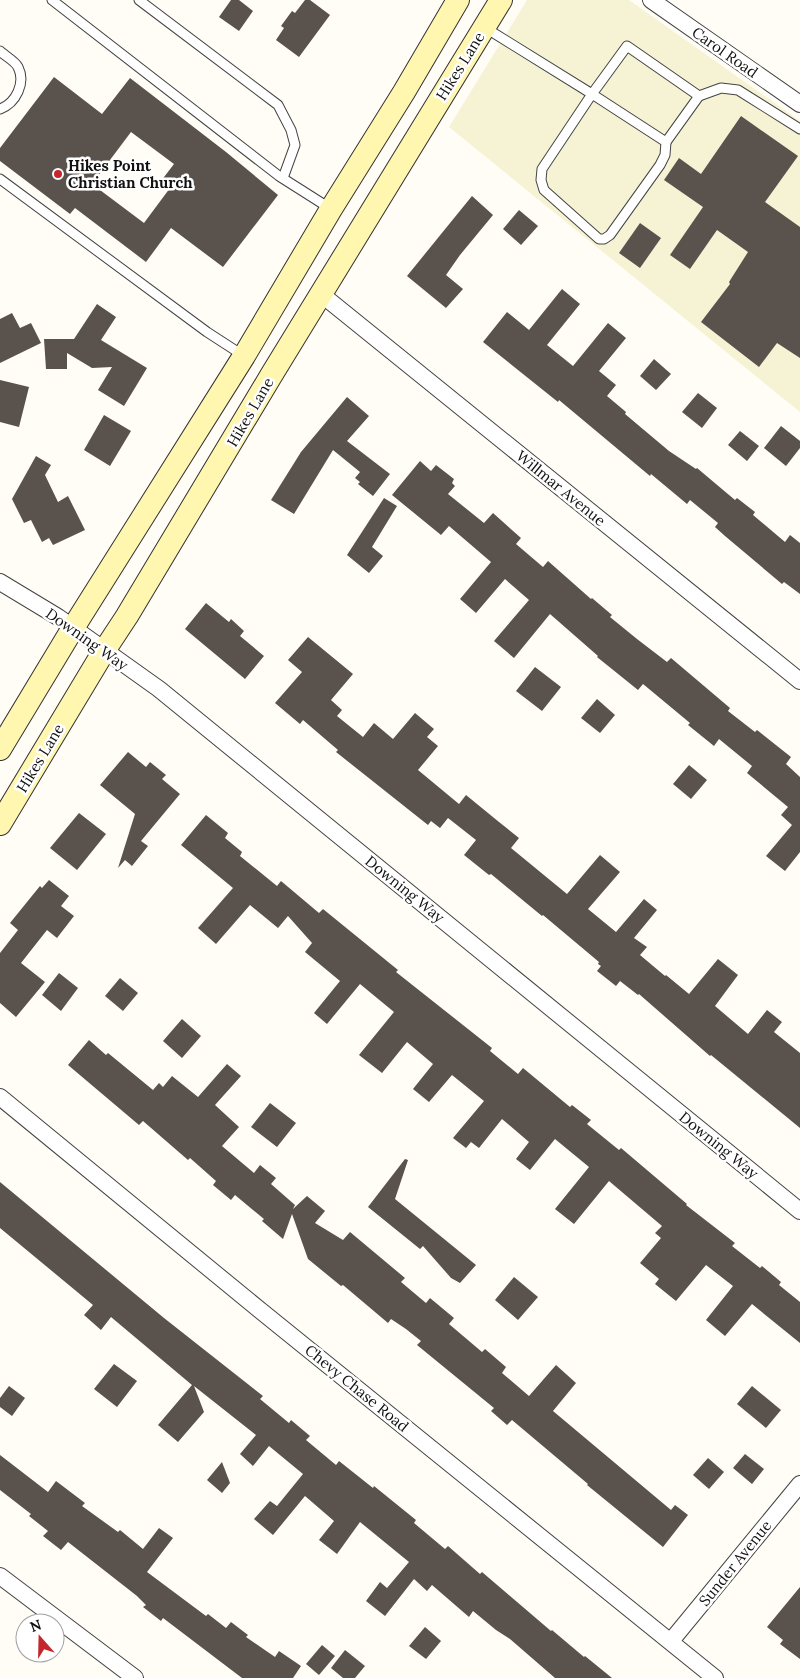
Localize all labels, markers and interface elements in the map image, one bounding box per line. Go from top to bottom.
street label: Carol Road [688,22,762,82]
street label: Hikes Lane [432,28,488,104]
place label: Hikes Point Christian Church [68,156,193,192]
marker: Hikes Point Christian Church [52,168,64,180]
street label: Hikes Lane [223,374,277,450]
street label: Willmar Avenue [512,446,610,530]
street label: Downing Way [42,604,132,674]
street label: Hikes Lane [12,720,68,796]
street label: Downing Way [362,851,448,927]
street label: Downing Way [676,1107,762,1183]
street label: Chevy Chase Road [301,1340,413,1436]
street label: Sunder Avenue [695,1516,775,1610]
north arrow [15,1613,65,1663]
text: N [27,1615,44,1636]

